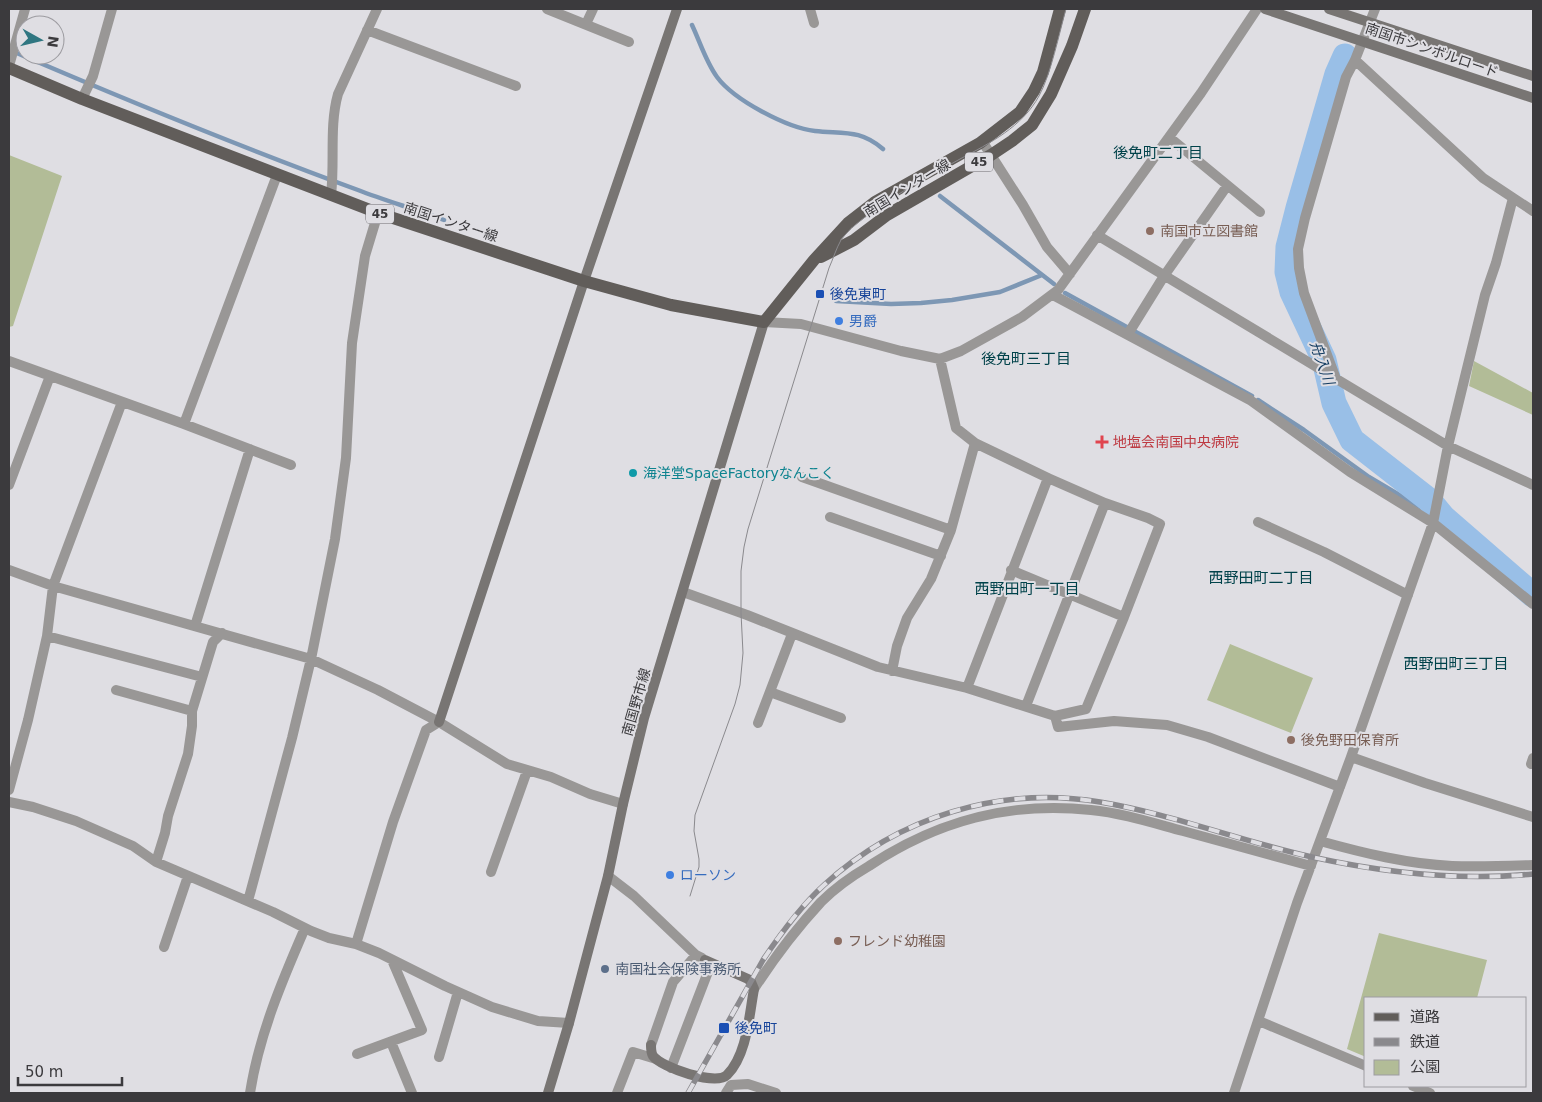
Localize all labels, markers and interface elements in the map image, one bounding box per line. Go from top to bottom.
north arrow [15,15,65,65]
street label: 南国市シンボルロード [1363,20,1501,80]
text: N [44,35,62,49]
district label: 後免町二丁目 [1113,144,1203,162]
road number: 45 [965,152,993,172]
street label: 南国インター線 [861,156,953,220]
street label: 南国インター線 [402,199,500,245]
road number: 45 [366,204,394,223]
place label: 南国市立図書館 [1160,223,1258,239]
marker: 南国市立図書館 [1144,225,1156,237]
place label: 後免東町 [830,286,886,302]
marker: 後免東町 [814,288,826,300]
place label: 男爵 [849,313,877,329]
marker: 男爵 [833,315,845,327]
water label: 舟入川 [1306,339,1338,389]
district label: 後免町三丁目 [981,350,1071,368]
place label: 地塩会南国中央病院 [1113,434,1239,450]
marker: 地塩会南国中央病院 [1095,435,1109,449]
place label: 海洋堂SpaceFactoryなんこく [643,465,835,481]
marker: 海洋堂SpaceFactoryなんこく [627,467,639,479]
district label: 西野田町二丁目 [1208,569,1314,587]
district label: 西野田町一丁目 [974,580,1080,598]
district label: 西野田町三丁目 [1403,655,1509,673]
street label: 南国野市線 [619,666,653,738]
place label: 後免野田保育所 [1301,732,1399,748]
marker: 後免野田保育所 [1285,734,1297,746]
place label: ローソン [680,867,736,883]
marker: ローソン [664,869,676,881]
place label: フレンド幼稚園 [848,933,946,949]
marker: フレンド幼稚園 [832,935,844,947]
place label: 南国社会保険事務所 [615,961,741,977]
marker: 南国社会保険事務所 [599,963,611,975]
legend [1364,997,1527,1087]
text: 道路 [1410,1008,1440,1026]
place label: 後免町 [735,1020,777,1036]
marker: 後免町 [717,1021,731,1035]
text: 鉄道 [1410,1033,1440,1051]
scale bar [18,1054,121,1086]
text: 公園 [1410,1058,1440,1076]
text: 50 m [25,1063,63,1081]

